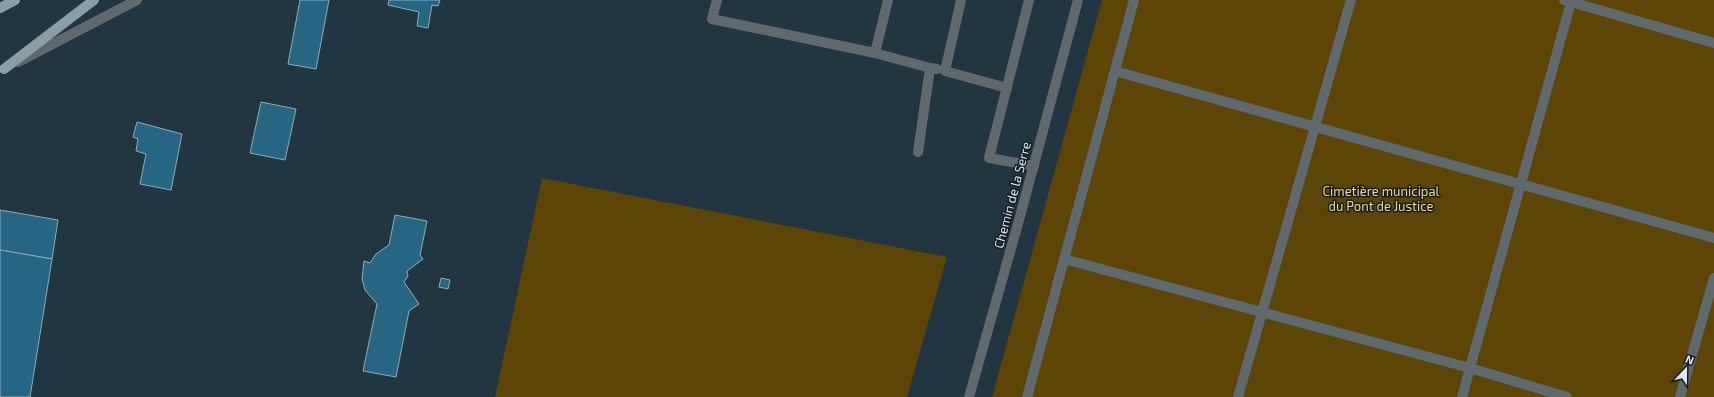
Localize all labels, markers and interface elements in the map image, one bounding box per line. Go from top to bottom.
street label: Chemin de la Serre [990,140,1034,250]
park label: Cimetière municipal du Pont de Justice [1323,183,1440,214]
north arrow [1666,349,1706,389]
text: N [1684,352,1696,367]

